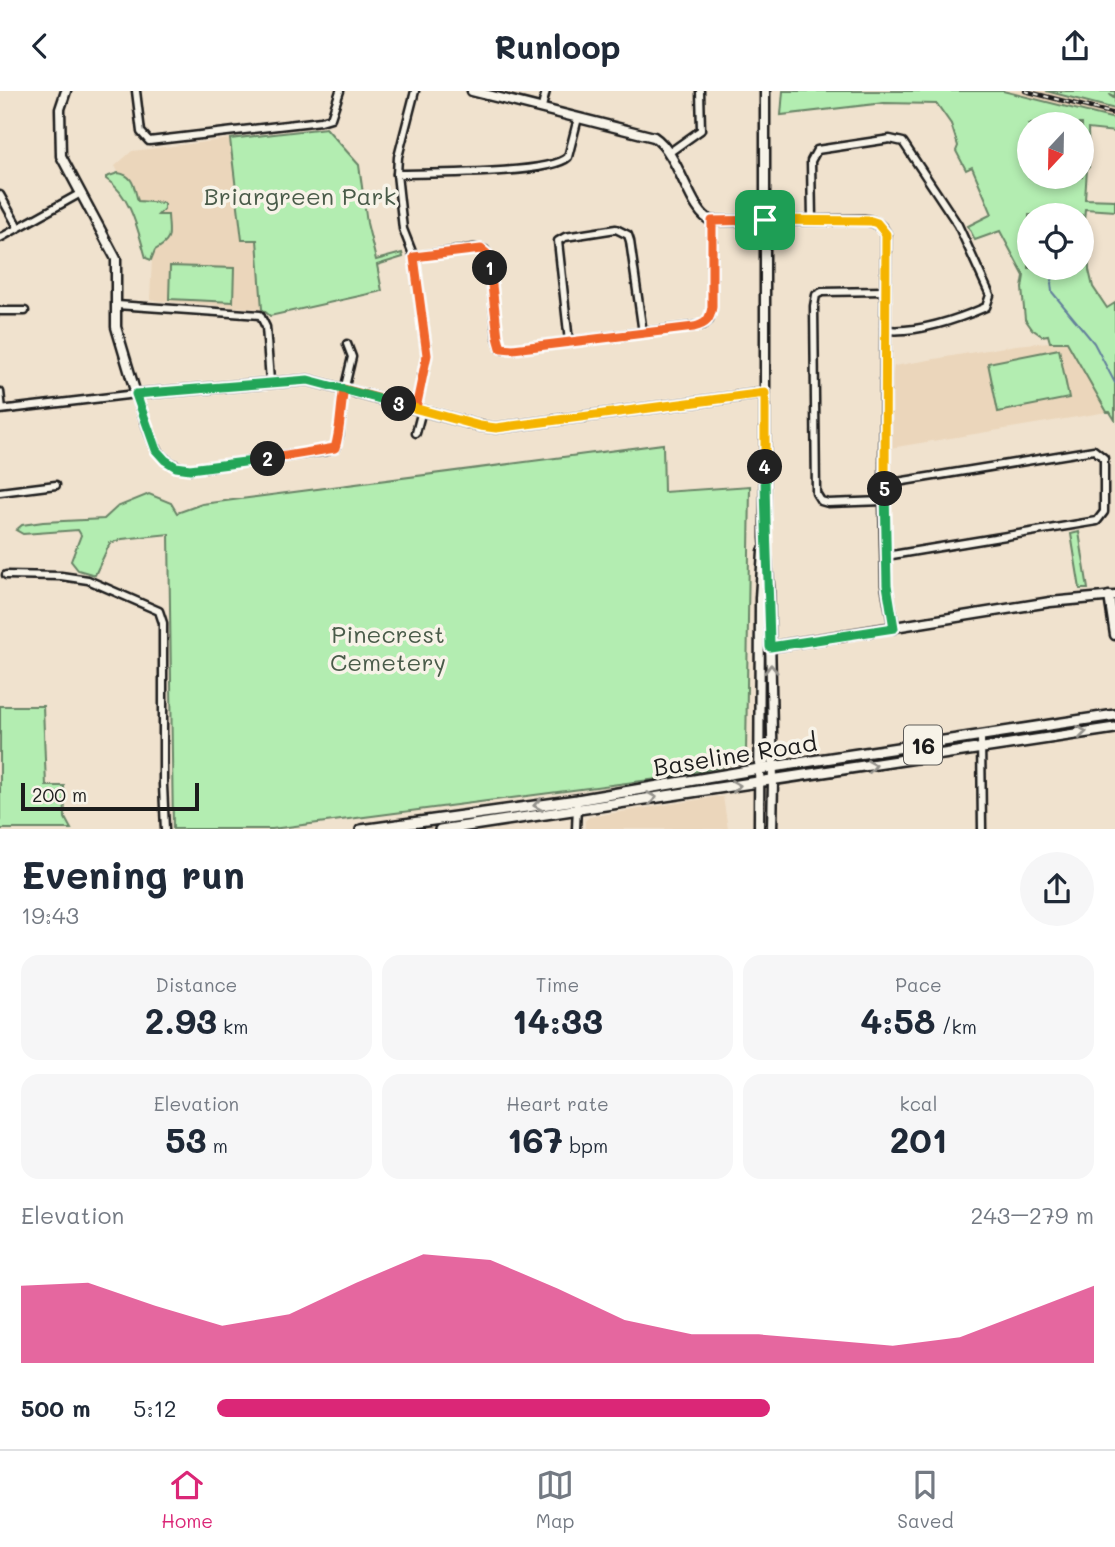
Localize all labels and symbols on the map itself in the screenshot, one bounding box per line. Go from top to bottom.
north arrow [1017,112,1094,189]
park label: Briargreen Park [204,180,396,211]
pin [735,190,795,250]
pin: 1 [472,251,508,285]
pin: 3 [382,387,416,421]
pin: 2 [250,441,286,477]
pin: 4 [748,449,782,485]
pin: 5 [868,471,903,507]
park label: Pinecrest Cemetery [330,618,446,677]
one-way arrow [763,664,778,675]
road number: 16 [904,725,942,765]
one-way arrow [1076,725,1087,740]
street label: Baseline Road [651,726,819,782]
one-way arrow [866,758,878,773]
one-way arrow [730,779,742,794]
scale bar [21,781,200,812]
one-way arrow [647,791,658,806]
one-way arrow [532,798,544,813]

